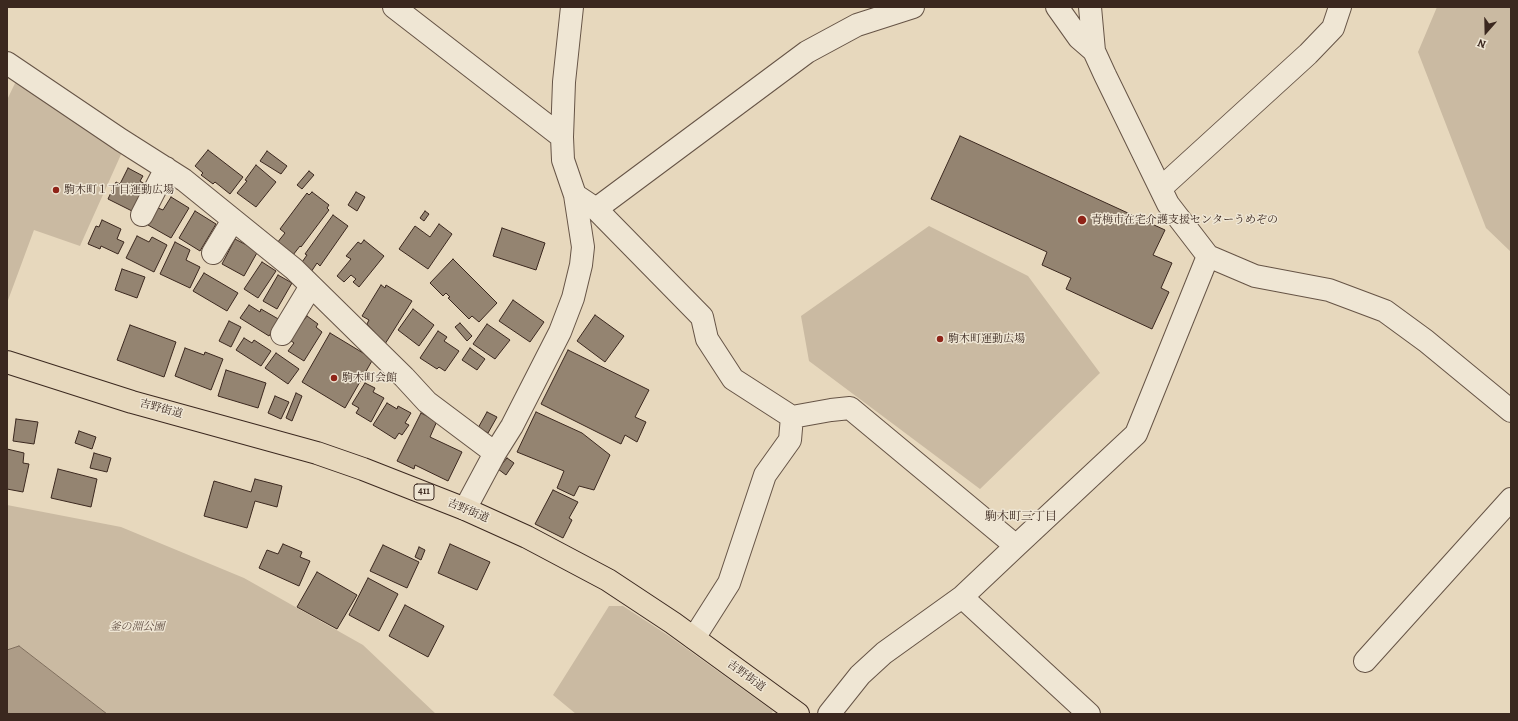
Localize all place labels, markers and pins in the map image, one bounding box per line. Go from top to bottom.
place label: 駒木町１丁目運動広場 [64,183,174,197]
marker: 駒木町１丁目運動広場 [51,185,61,195]
place label: 青梅市在宅介護支援センターうめぞの [1091,213,1278,227]
marker: 青梅市在宅介護支援センターうめぞの [1076,214,1088,226]
place label: 駒木町運動広場 [948,332,1025,346]
marker: 駒木町運動広場 [935,334,945,344]
place label: 駒木町会館 [342,371,397,385]
marker: 駒木町会館 [329,373,339,383]

